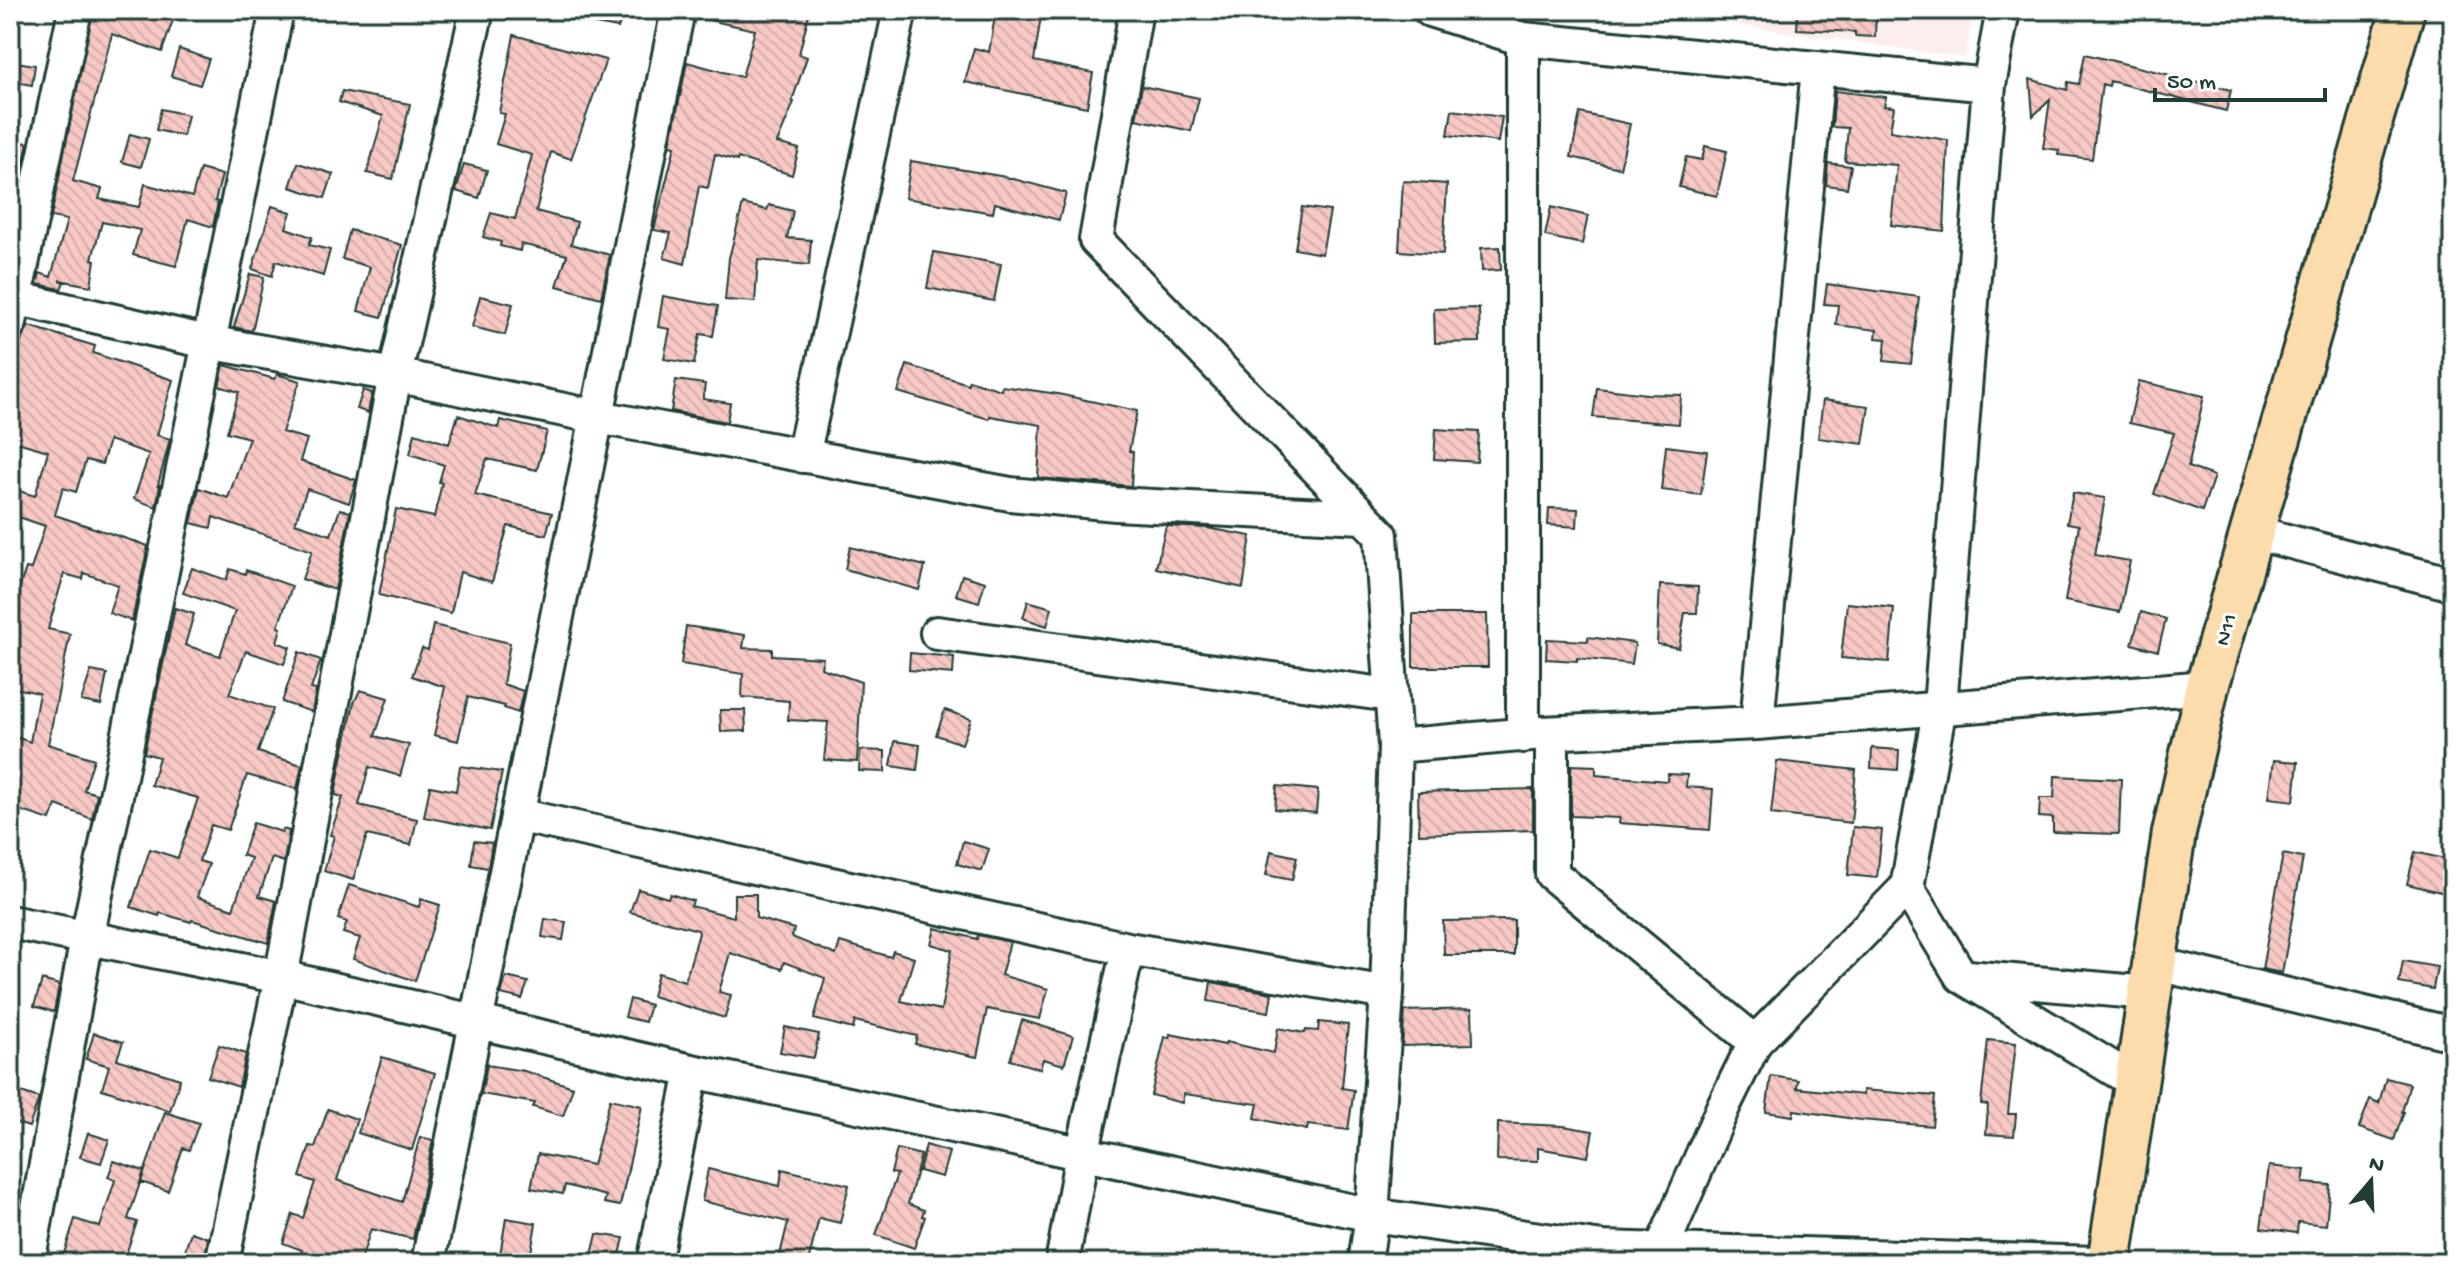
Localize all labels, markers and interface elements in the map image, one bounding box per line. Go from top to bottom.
scale bar [2155,52,2325,102]
text: 50 m [2167,69,2216,98]
street label: N11 [2211,611,2245,649]
north arrow [2331,1141,2411,1221]
text: N [2365,1151,2387,1181]

